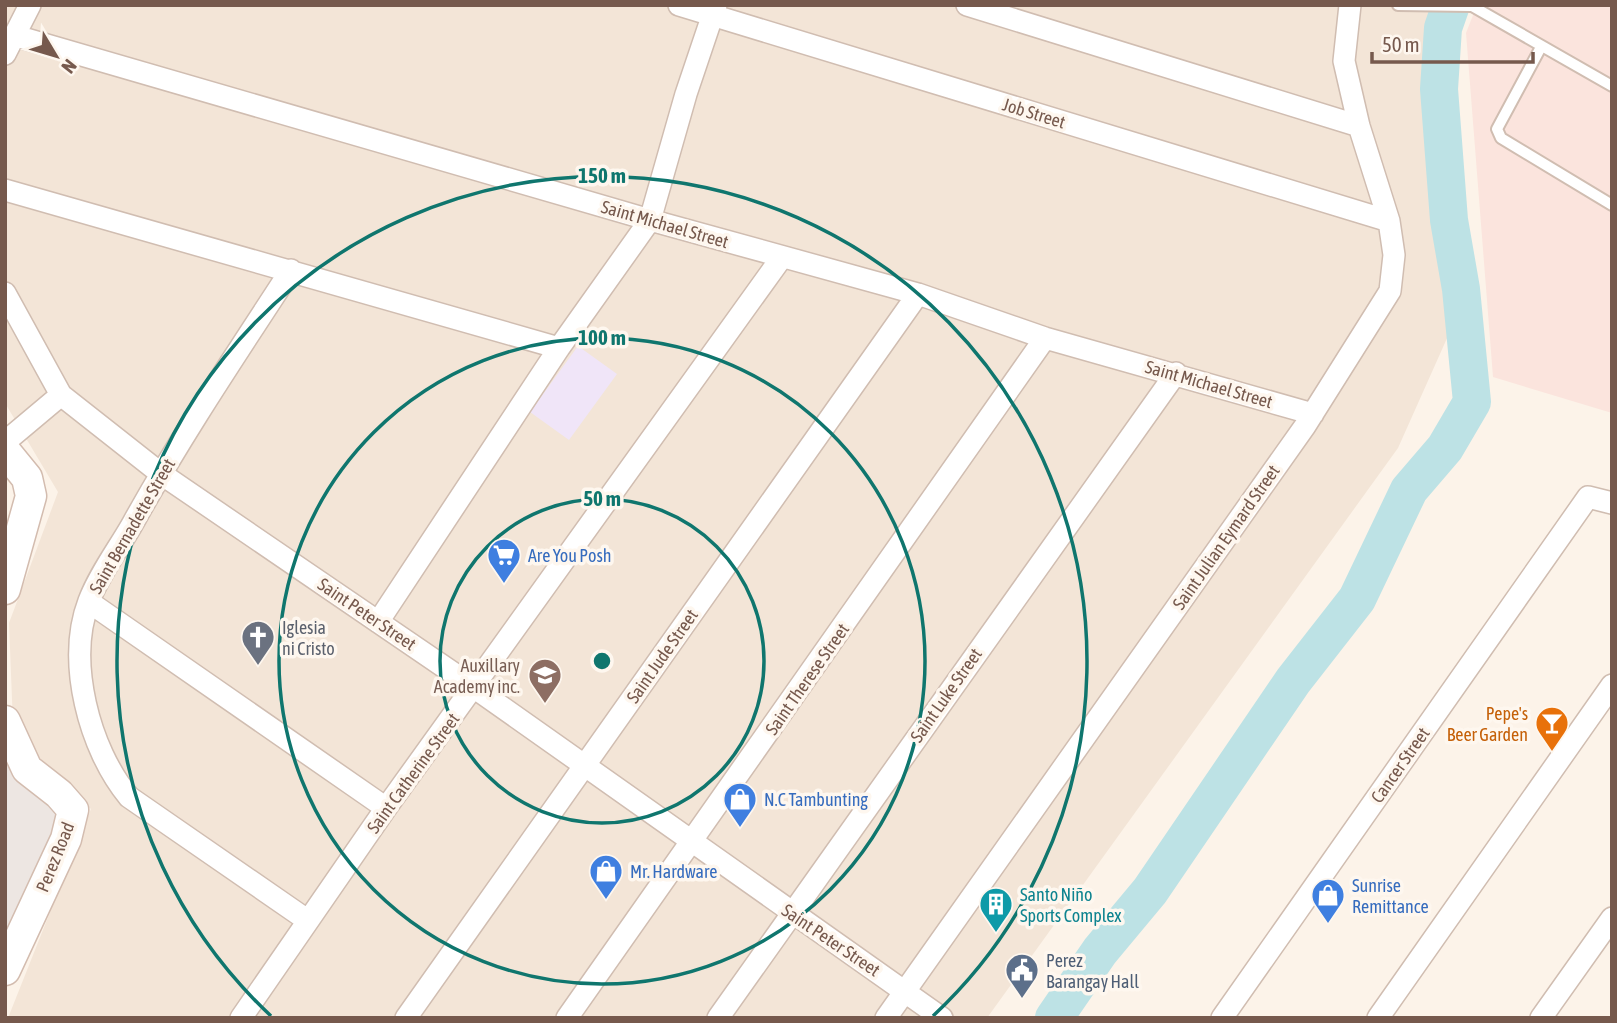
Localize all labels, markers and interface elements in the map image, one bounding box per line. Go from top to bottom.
north arrow [21,21,91,91]
scale bar [1372,21,1533,65]
text: 50 m [1382,32,1420,56]
text: N [57,55,82,78]
street label: Job Street [1000,93,1068,133]
text: 150 m [578,163,626,187]
street label: Saint Michael Street [599,196,731,252]
text: 100 m [578,325,626,349]
street label: Saint Michael Street [1143,356,1275,412]
street label: Saint Bernadette Street [85,455,179,597]
street label: Saint Julian Eymard Street [1168,461,1284,613]
text: 50 m [583,486,621,510]
supermarket icon: Are You Posh [485,536,523,585]
place label: Are You Posh [528,545,612,566]
street label: Saint Peter Street [314,573,420,655]
street label: Saint Jude Street [622,605,702,707]
place label: Iglesia ni Cristo [282,617,335,659]
church icon: Iglesia ni Cristo [239,618,277,667]
street label: Saint Therese Street [761,619,853,739]
street label: Saint Luke Street [906,644,986,746]
centre of rings [590,649,614,673]
place label: Auxillary Academy inc. [434,655,520,697]
school or university icon: Auxillary Academy inc. [526,656,564,705]
place label: Pepe's Beer Garden [1447,703,1528,745]
bar icon: Pepe's Beer Garden [1533,704,1571,753]
street label: Saint Catherine Street [362,709,464,837]
street label: Cancer Street [1366,723,1434,807]
shop icon: N.C Tambunting [721,780,759,829]
place label: N.C Tambunting [764,789,868,810]
street label: Perez Road [31,819,79,895]
shop icon: Mr. Hardware [587,852,625,901]
place label: Mr. Hardware [630,861,717,882]
place label: Sunrise Remittance [1352,875,1429,917]
shop icon: Sunrise Remittance [1309,876,1347,925]
place label: Santo Niño Sports Complex [1020,884,1122,926]
building icon: Santo Niño Sports Complex [977,885,1015,934]
street label: Saint Peter Street [778,899,884,981]
place label: Perez Barangay Hall [1046,950,1139,992]
public building icon: Perez Barangay Hall [1003,951,1041,1000]

